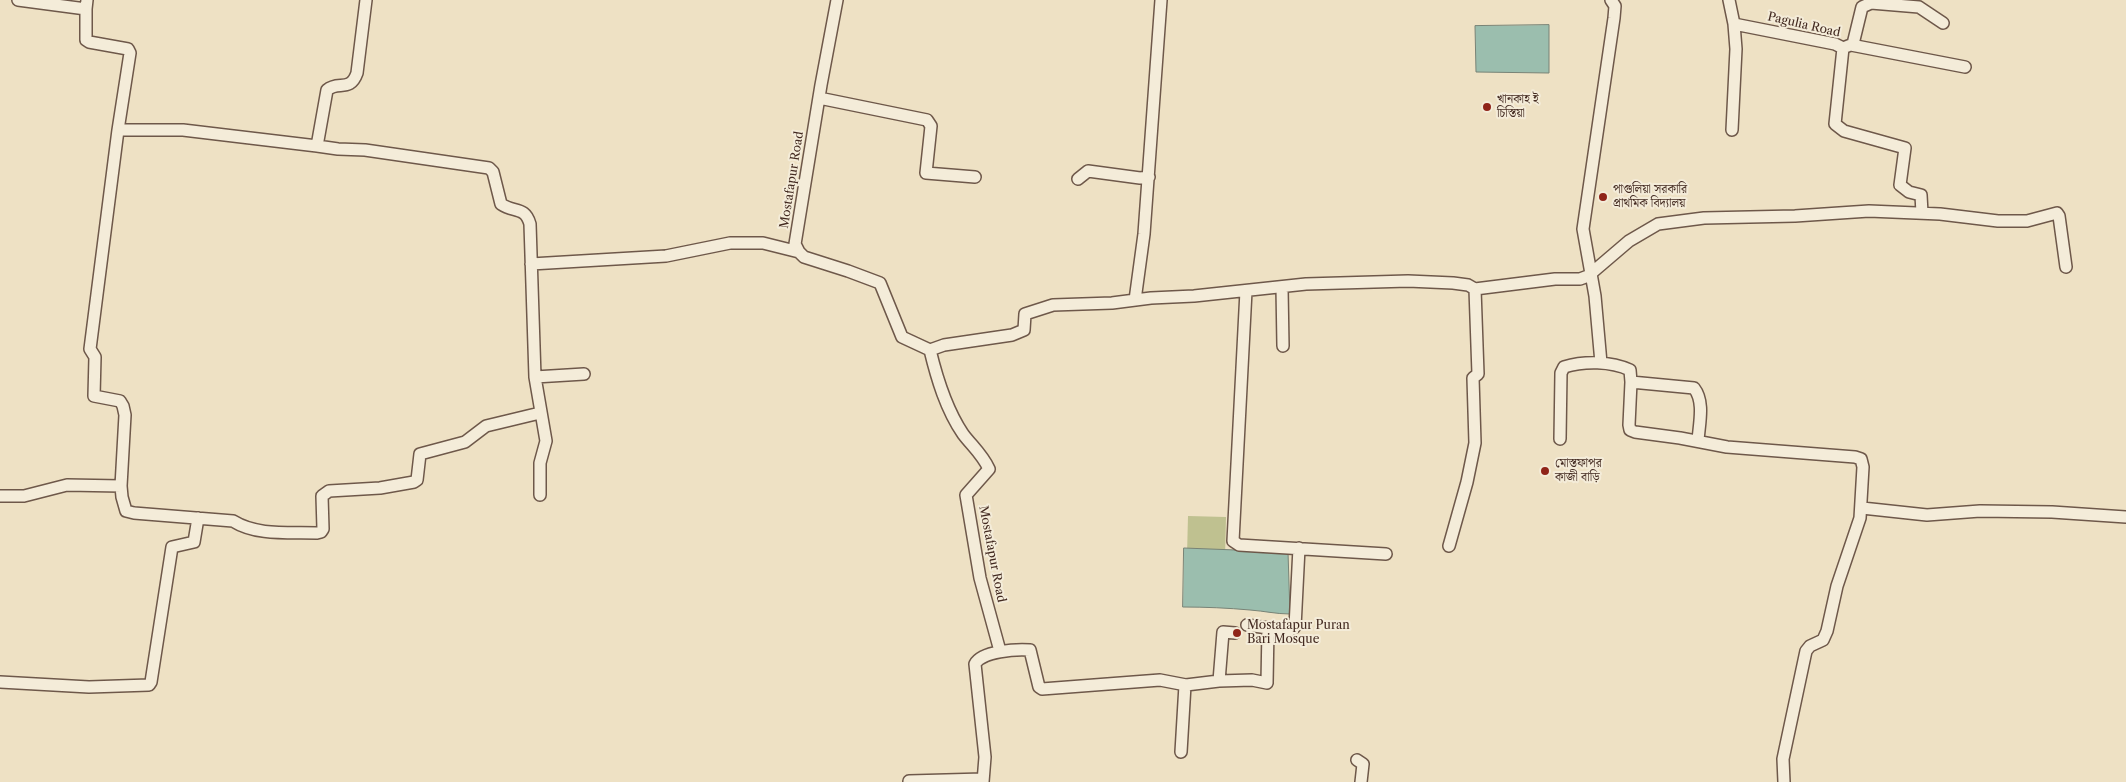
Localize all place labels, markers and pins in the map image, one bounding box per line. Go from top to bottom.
place label: খানকাহ ই চিস্তিয়া [1497,93,1539,121]
marker: খানকাহ ই চিস্তিয়া [1481,101,1493,113]
place label: পাগুলিয়া সরকারি প্রাথমিক বিদ্যালয় [1613,183,1687,211]
marker: পাগুলিয়া সরকারি প্রাথমিক বিদ্যালয় [1597,191,1609,203]
place label: মোস্তফাপুর কাজী বাড়ি [1555,457,1602,485]
marker: মোস্তফাপুর কাজী বাড়ি [1539,465,1551,477]
place label: Mostafapur Puran Bari Mosque [1247,619,1350,647]
marker: Mostafapur Puran Bari Mosque [1231,627,1243,639]

